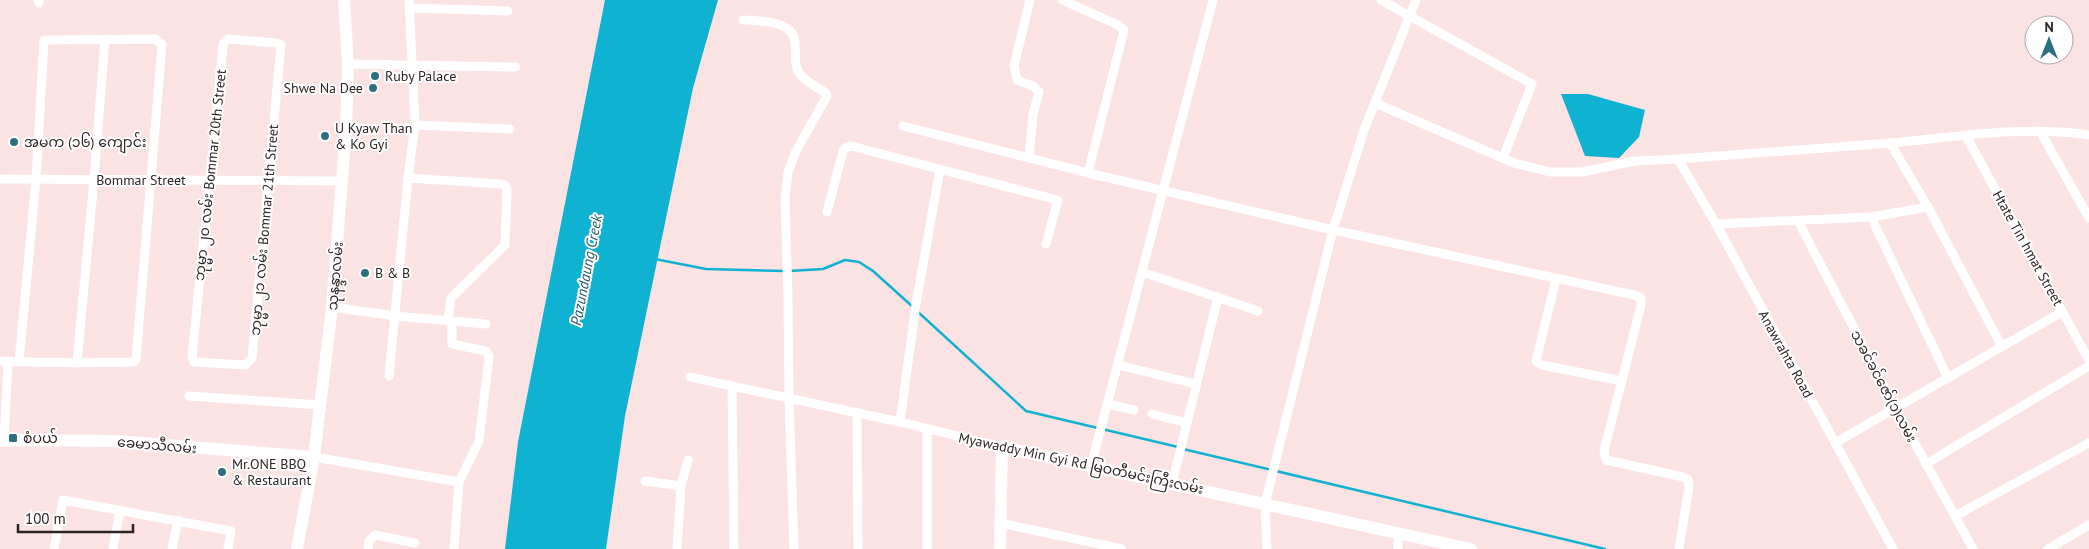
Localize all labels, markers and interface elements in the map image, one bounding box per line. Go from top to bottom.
north arrow [2024,15,2074,65]
text: N [2044,18,2054,36]
place label: Ruby Palace [385,67,456,85]
street label: ဘုမ္မာ ၂၀ လမ်း Bommar 20th Street [189,68,233,282]
marker: Ruby Palace [369,70,381,82]
place label: Shwe Na Dee [284,79,363,97]
marker: Shwe Na Dee [367,82,379,94]
place label: U Kyaw Than & Ko Gyi [335,119,412,153]
street label: ဘုမ္မာ ၂၁ လမ်း Bommar 21th Street [245,123,286,337]
marker: U Kyaw Than & Ko Gyi [319,130,331,142]
place label: အမက (၁၆) ကျောင်း [24,132,147,154]
marker: အမက (၁၆) ကျောင်း [8,136,20,148]
street label: Bommar Street [96,171,186,189]
street label: Htate Tin hmat Street [1989,187,2067,309]
water label: Pazundaung Creek [566,212,606,327]
street label: သုနန္ဒာလမ်း [322,241,350,311]
place label: B & B [375,264,410,282]
marker: B & B [359,267,371,279]
street label: Anawrahta Road [1754,307,1818,401]
street label: သခင်ခင်ဇော်(၁)လမ်း [1847,327,1922,445]
street label: Myawaddy Min Gyi Rd မြဝတီမင်းကြီးလမ်း [956,427,1205,501]
place label: စံပယ် [23,428,58,447]
marker: စံပယ် [7,432,19,444]
street label: ခေမာသီလမ်း [116,432,198,457]
place label: Mr.ONE BBQ & Restaurant [232,455,311,489]
marker: Mr.ONE BBQ & Restaurant [216,466,228,478]
scale bar [18,502,132,534]
text: 100 m [25,509,66,528]

